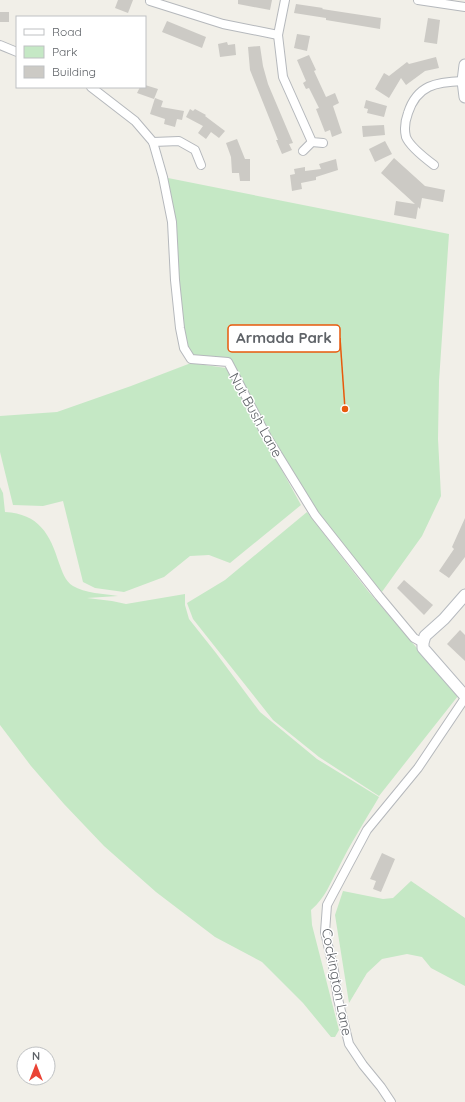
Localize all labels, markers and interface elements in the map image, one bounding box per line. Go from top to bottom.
legend [16,16,146,88]
text: Road [52,24,82,39]
text: Park [52,44,77,59]
text: Building [52,64,96,79]
callout: Armada Park [228,325,340,352]
text: Armada Park [236,328,332,347]
street label: Nut Bush Lane [225,369,287,461]
street label: Cockington Lane [318,927,356,1037]
north arrow [16,1046,56,1086]
text: N [32,1049,40,1063]

